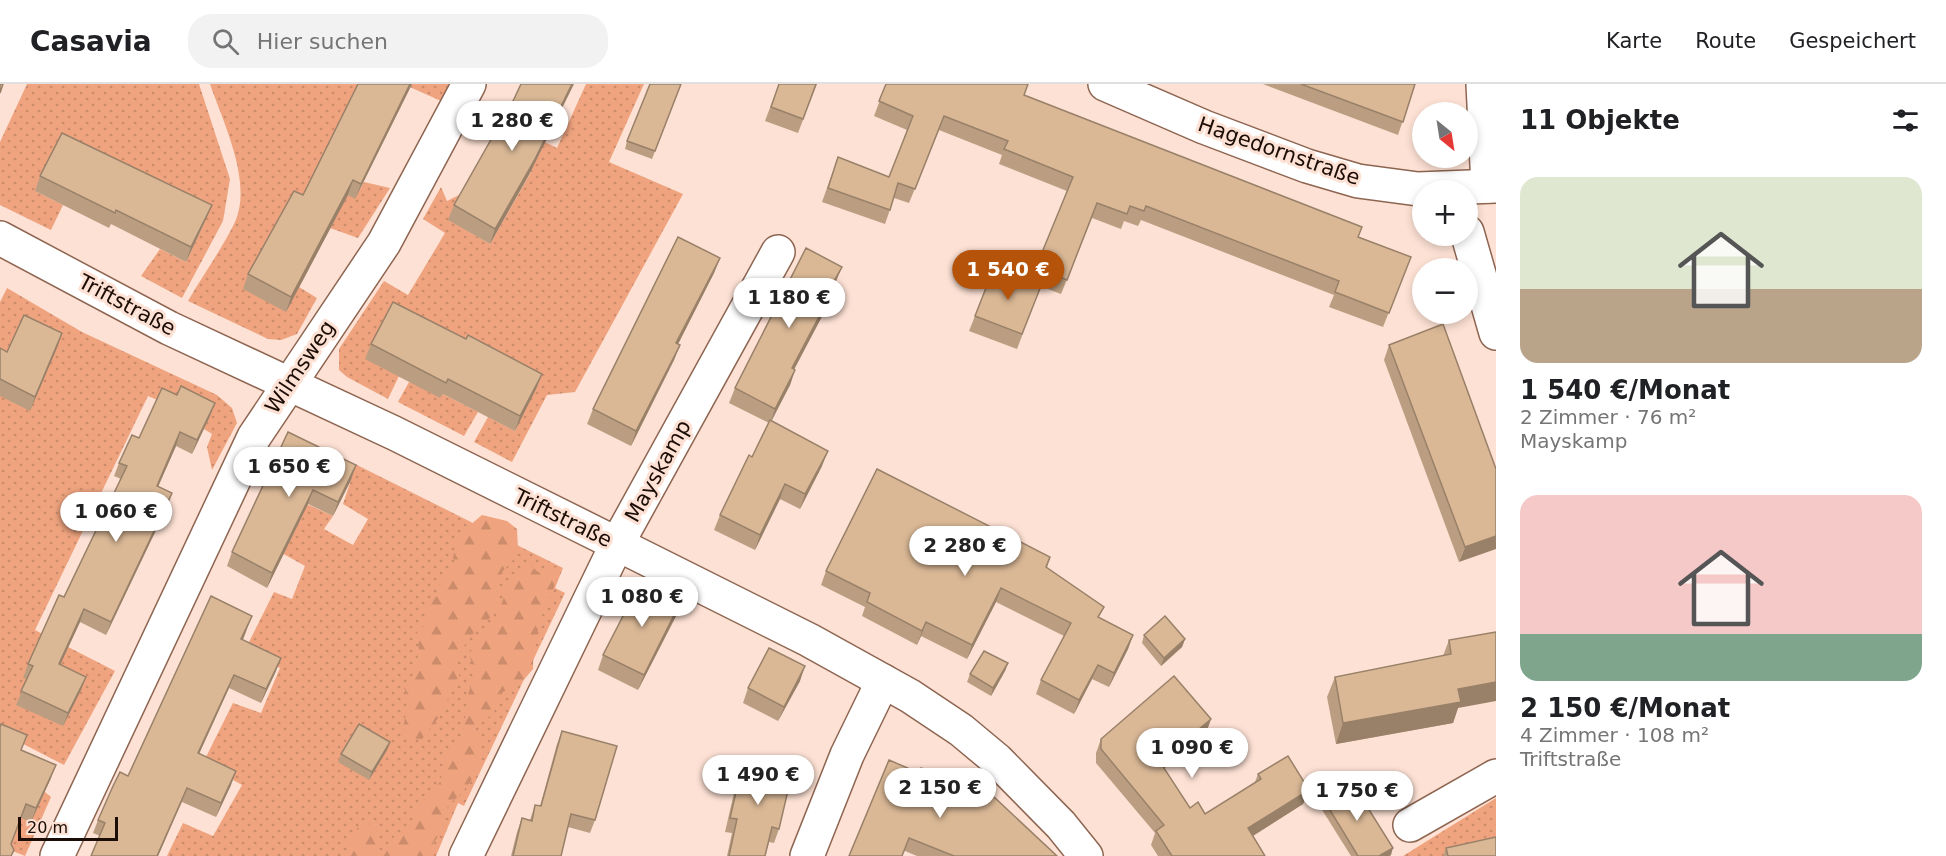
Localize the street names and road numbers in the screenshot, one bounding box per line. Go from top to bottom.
street label: Hagedornstraße [1195,112,1363,190]
street label: Triftstraße [74,269,180,341]
street label: Wilmsweg [260,316,340,418]
street label: Mayskamp [620,416,696,526]
street label: Triftstraße [509,483,616,552]

